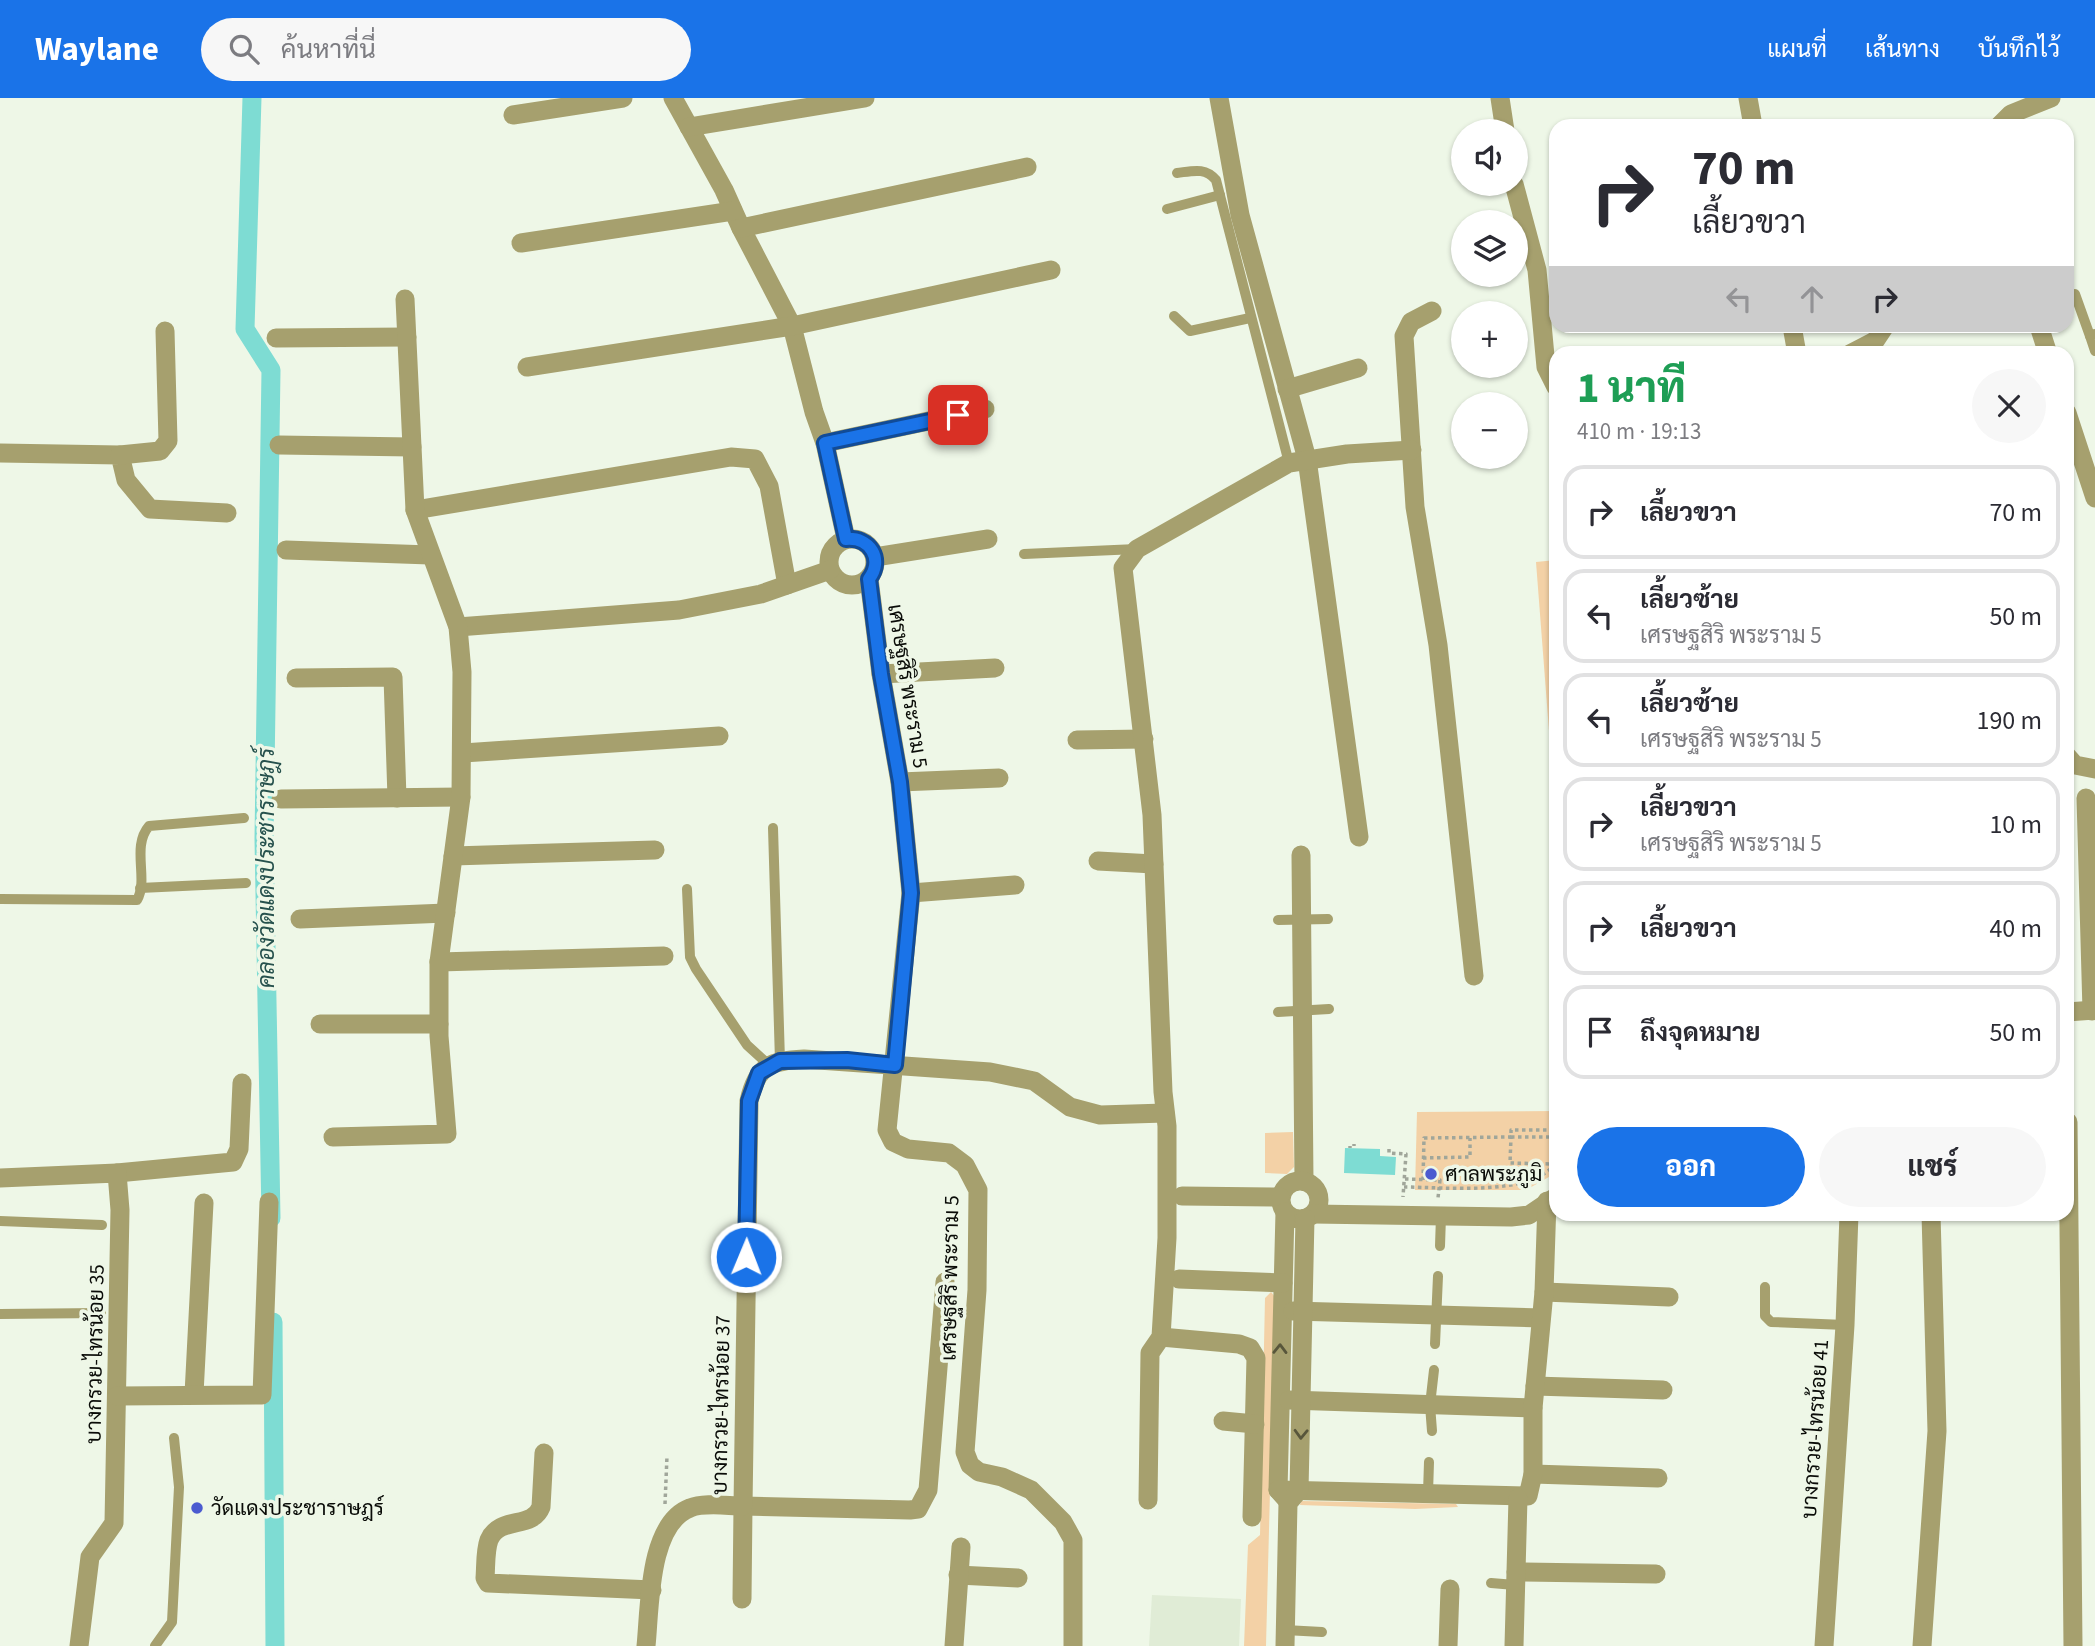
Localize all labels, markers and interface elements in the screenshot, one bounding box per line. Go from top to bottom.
search box [201,18,691,81]
text: Waylane [35,26,159,73]
icon: search [225,30,263,68]
text: ค้นหาที่นี่ [281,31,376,68]
text: แผนที่ [1767,32,1827,67]
text: เส้นทาง [1865,32,1940,67]
text: บันทึกไว้ [1978,32,2060,67]
map controls [1451,119,1528,469]
button: sound [1451,119,1528,196]
text: 70 m [1692,134,1796,204]
icon: right [1577,147,1668,238]
text: เลี้ยวขวา [1692,200,1806,246]
button: layers [1451,210,1528,287]
icon: left [1720,280,1758,318]
icon: ahead [1793,280,1831,318]
icon: right [1866,280,1904,318]
button: + [1451,301,1528,378]
text: 1 นาที [1577,359,1686,419]
button: close [1972,369,2046,443]
pin [928,385,988,445]
button: − [1451,392,1528,469]
icon: arrive [939,396,977,434]
text: 410 m · 19:13 [1577,415,1701,448]
icon: right [1581,493,1619,531]
text: เลี้ยวขวา [1640,494,1737,531]
text: 70 m [1989,494,2042,531]
text: เลี้ยวซ้าย [1640,581,1739,618]
icon: left [1581,597,1619,635]
text: 50 m [1989,598,2042,635]
street label: เศรษฐสิริ พระราม 5 [880,602,936,770]
text: เศรษฐสิริ พระราม 5 [1640,619,1822,652]
text: เลี้ยวซ้าย [1640,685,1739,722]
icon: left [1581,701,1619,739]
text: 190 m [1976,702,2042,739]
text: เศรษฐสิริ พระราม 5 [1640,723,1822,756]
water label: คลองวัดแดงประชาราษฎร์ [250,745,283,988]
text: เลี้ยวขวา [1640,789,1737,826]
icon: right [1581,805,1619,843]
text: 10 m [1989,806,2042,843]
text: เศรษฐสิริ พระราม 5 [1640,827,1822,860]
icon: right [1581,909,1619,947]
text: เลี้ยวขวา [1640,910,1737,947]
text: 40 m [1989,910,2042,947]
icon: arrive [1581,1013,1619,1051]
text: ถึงจุดหมาย [1640,1014,1761,1051]
text: 50 m [1989,1014,2042,1051]
button: ออก [1577,1127,1805,1207]
button: แชร์ [1819,1127,2046,1207]
place label: ศาลพระภูมิ [1445,1159,1542,1189]
marker: ศาลพระภูมิ [1423,1166,1439,1182]
street label: เศรษฐสิริ พระราม 5 [934,1195,966,1361]
position arrow [709,1220,783,1294]
street label: บางกรวย-ไทรน้อย 35 [78,1264,112,1444]
street label: บางกรวย-ไทรน้อย 37 [704,1315,738,1495]
street label: บางกรวย-ไทรน้อย 41 [1794,1338,1836,1520]
one-way arrow [1272,1343,1288,1353]
one-way arrow [1294,1428,1309,1439]
place label: วัดแดงประชาราษฎร์ [211,1493,384,1523]
marker: วัดแดงประชาราษฎร์ [189,1500,205,1516]

